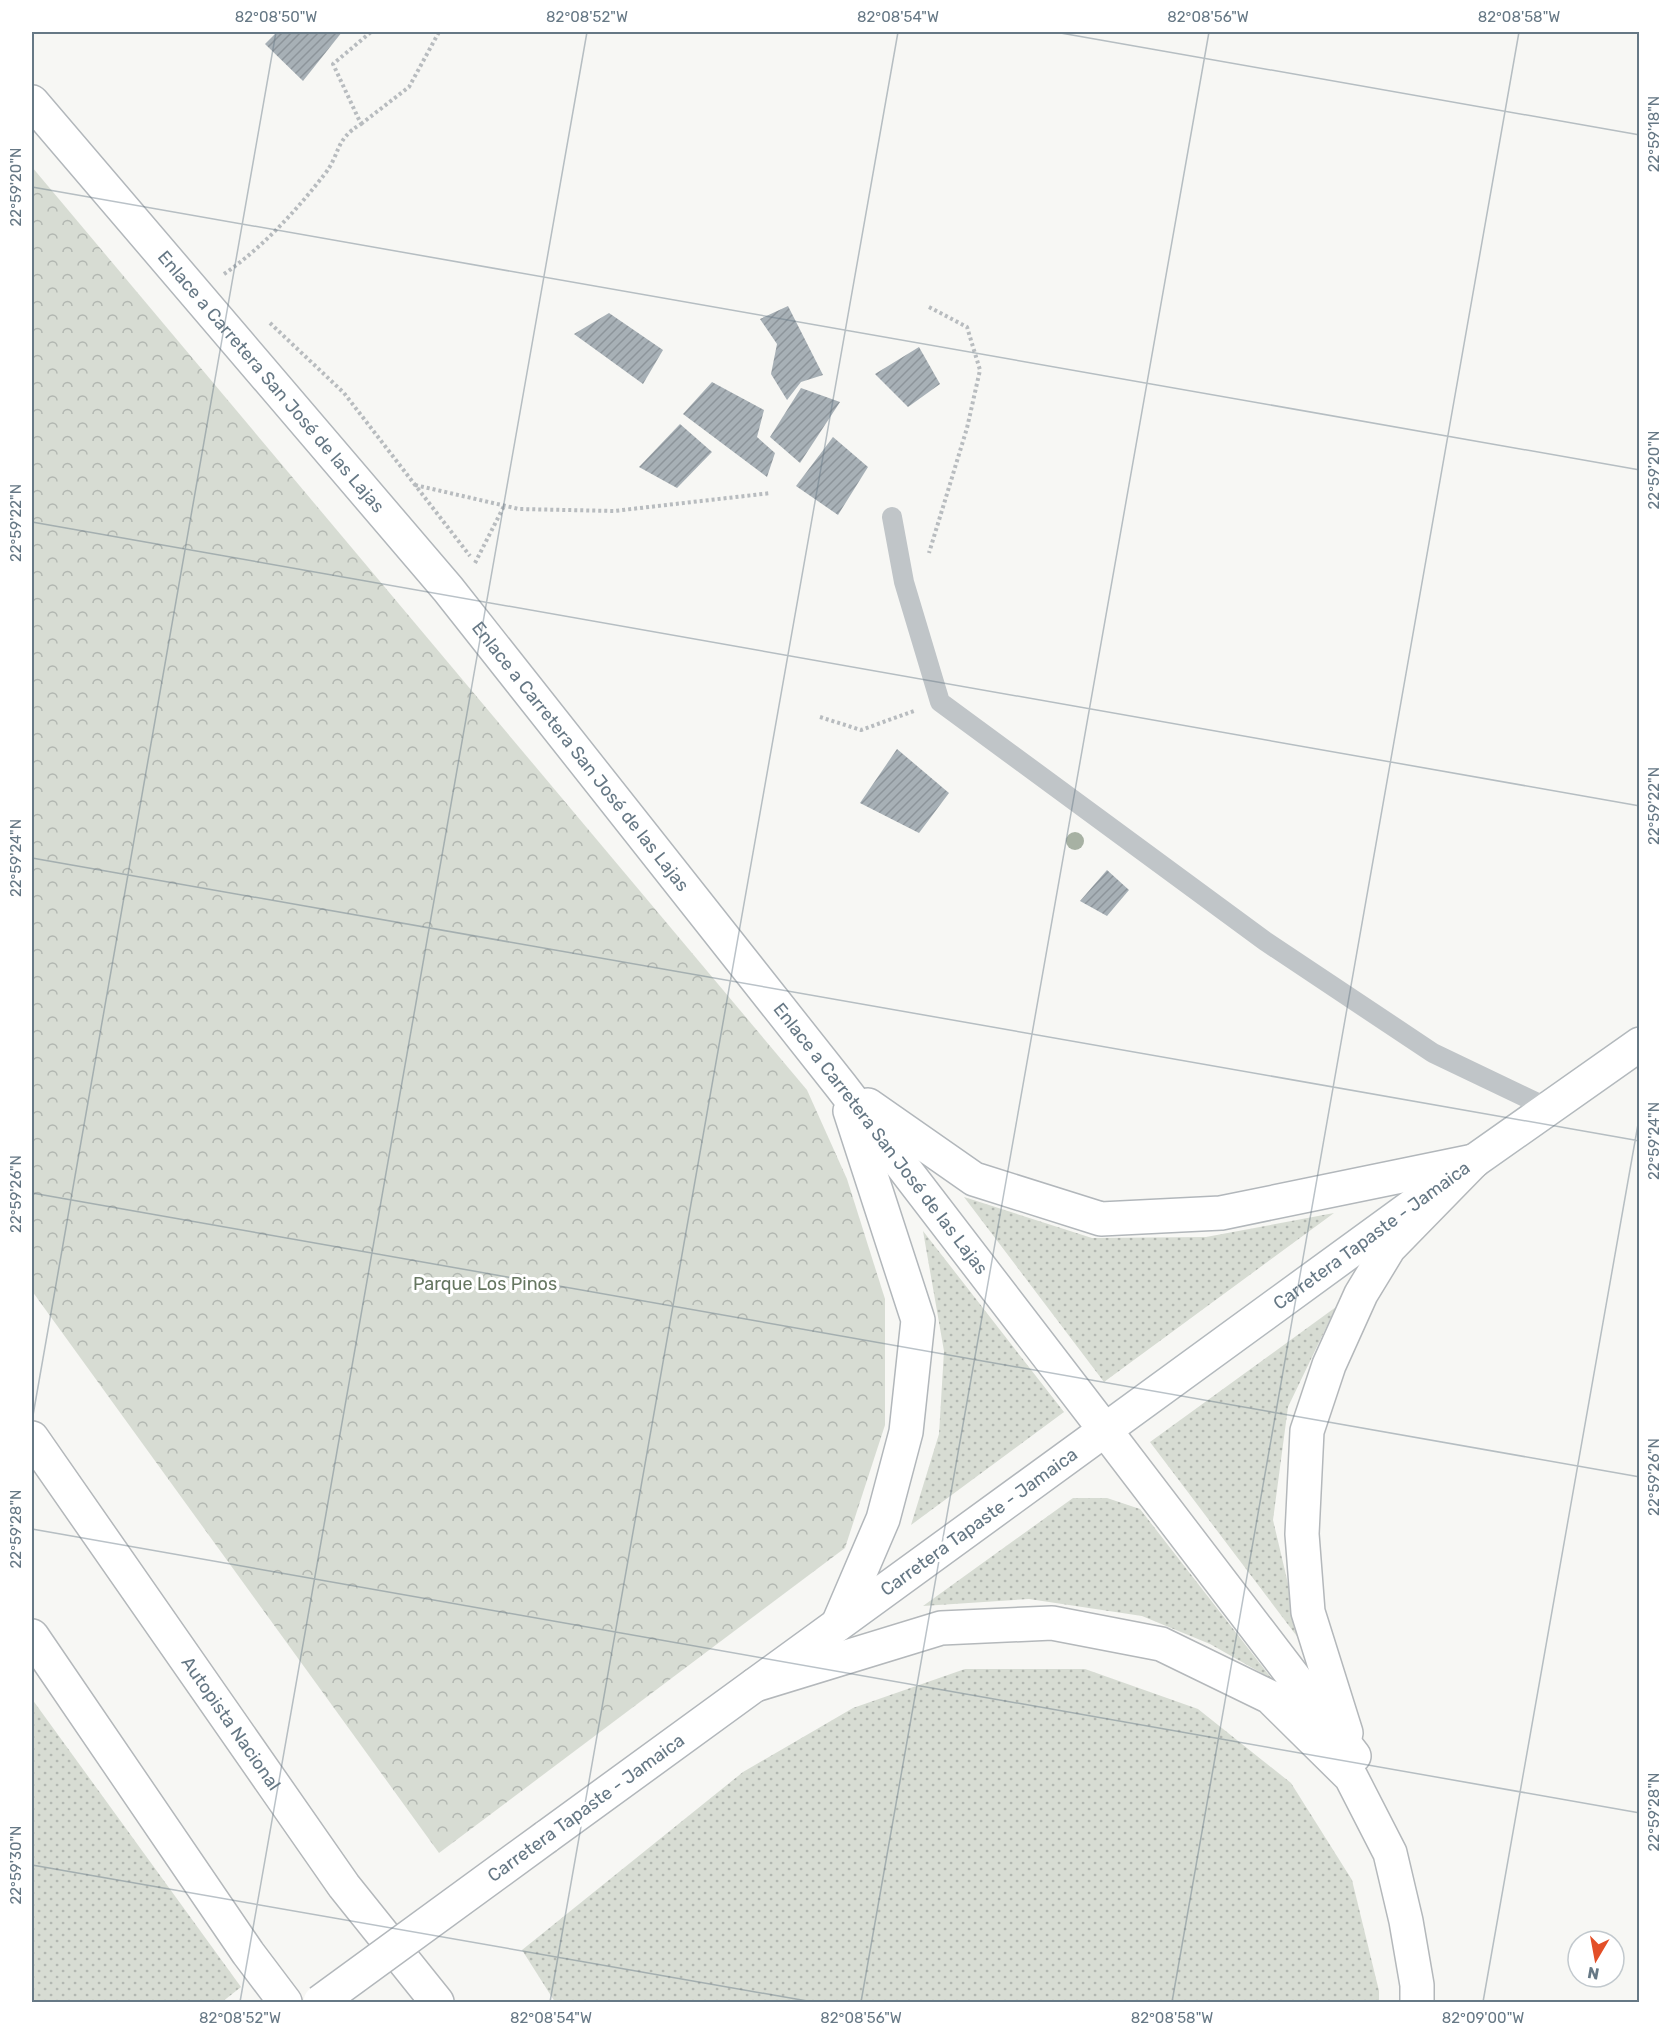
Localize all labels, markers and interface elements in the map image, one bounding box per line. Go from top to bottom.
text: 82°08'50"W [235,8,317,26]
text: 82°08'52"W [546,8,628,26]
text: 82°08'54"W [857,8,939,26]
text: 82°08'56"W [1167,8,1249,26]
text: 82°08'58"W [1478,8,1560,26]
text: 22°59'18"N [1645,96,1663,172]
text: 22°59'20"N [7,148,25,226]
street label: Enlace a Carretera San José de las Lajas [153,246,389,517]
text: 22°59'20"N [1645,431,1663,509]
text: 22°59'22"N [7,484,25,562]
street label: Enlace a Carretera San José de las Lajas [467,617,694,896]
text: 22°59'22"N [1645,767,1663,845]
text: 22°59'24"N [7,819,25,897]
street label: Enlace a Carretera San José de las Lajas [769,998,993,1279]
text: 22°59'24"N [1645,1102,1663,1180]
text: 22°59'26"N [7,1155,25,1233]
street label: Carretera Tapaste - Jamaica [1269,1157,1474,1315]
park label: Parque Los Pinos [413,1273,557,1295]
text: 22°59'26"N [1645,1438,1663,1516]
street label: Carretera Tapaste - Jamaica [876,1443,1082,1601]
text: 22°59'28"N [7,1490,25,1568]
street label: Autopista Nacional [177,1652,285,1795]
street label: Carretera Tapaste - Jamaica [483,1729,689,1887]
text: 22°59'28"N [1645,1773,1663,1851]
text: 22°59'30"N [7,1825,25,1905]
north arrow [1566,1929,1626,1989]
text: N [1586,1963,1601,1984]
text: 82°08'52"W [199,2009,281,2027]
text: 82°08'54"W [510,2009,592,2027]
text: 82°08'56"W [820,2009,902,2027]
text: 82°08'58"W [1131,2009,1213,2027]
text: 82°09'00"W [1442,2009,1524,2027]

